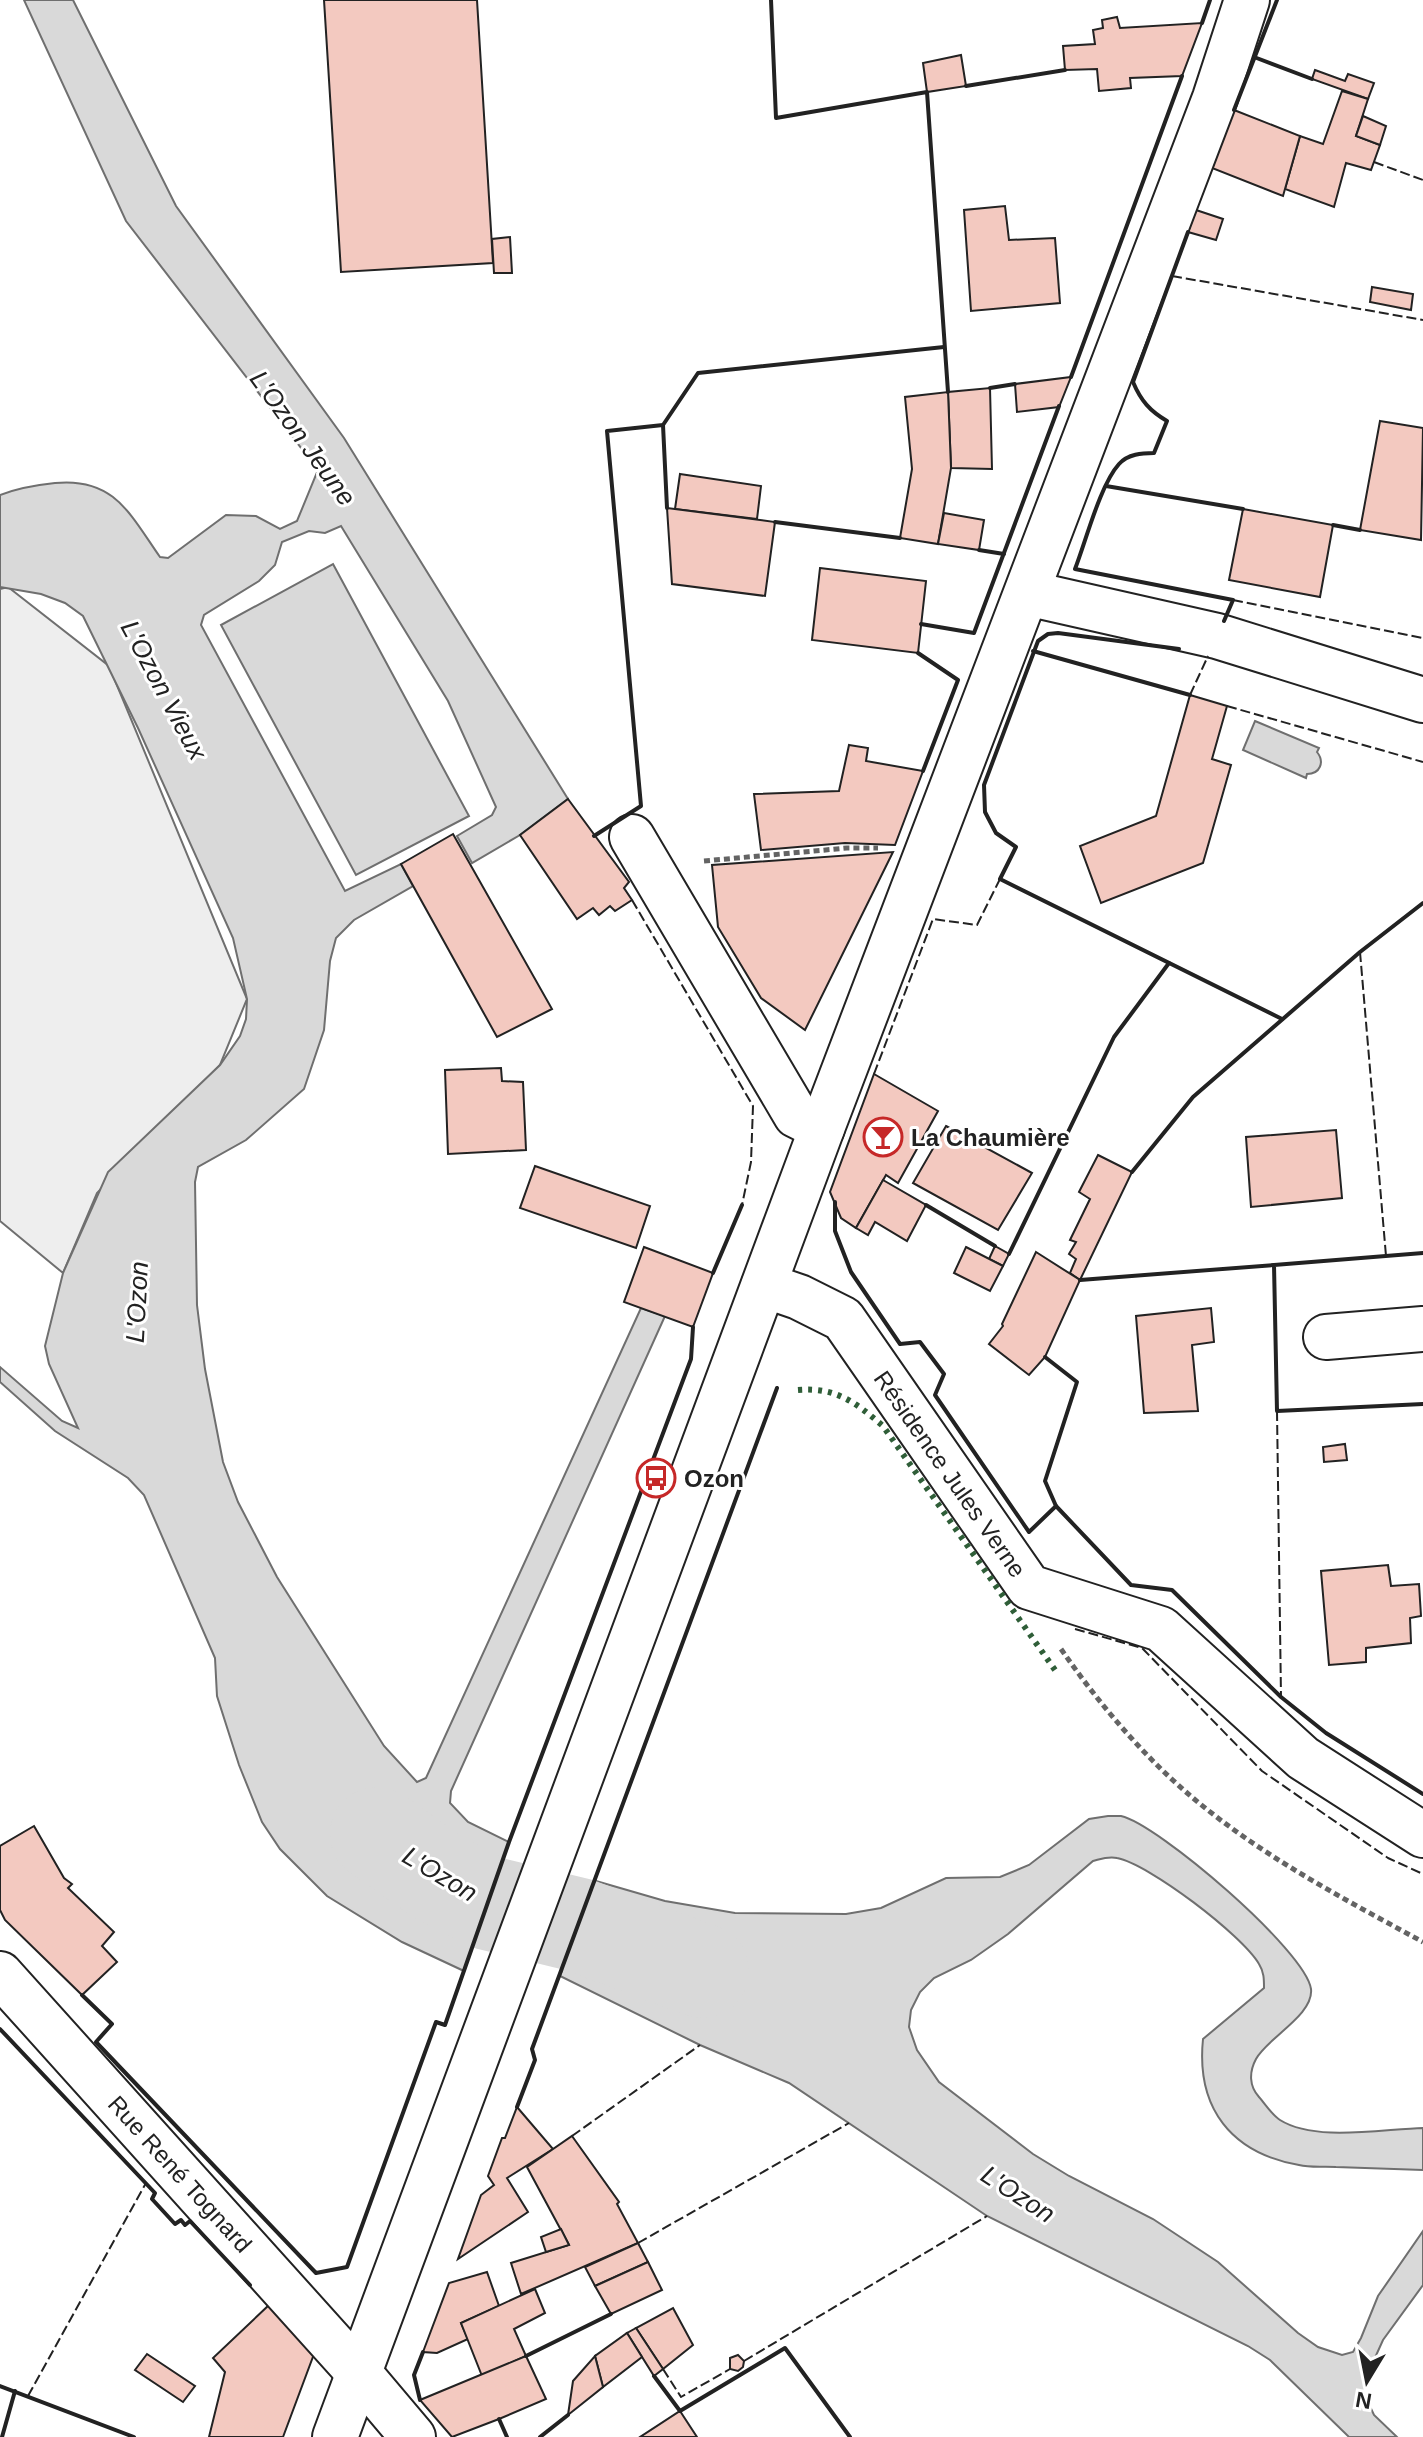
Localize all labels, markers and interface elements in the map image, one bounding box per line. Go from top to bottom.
water label: L'Ozon Jeune [244,365,362,511]
water label: L'Ozon Vieux [115,615,214,766]
bar icon: La Chaumière [862,1116,904,1158]
place label: La Chaumière [911,1124,1070,1151]
water label: L'Ozon [120,1260,154,1344]
street label: Résidence Jules Verne [869,1366,1031,1582]
bus stop icon: Ozon [635,1457,677,1499]
place label: Ozon [684,1465,744,1492]
water label: L'Ozon [397,1840,483,1908]
street label: Rue René Tognard [103,2090,257,2258]
water label: L'Ozon [976,2159,1060,2229]
north arrow [1327,2341,1407,2421]
text: N [1354,2387,1374,2414]

